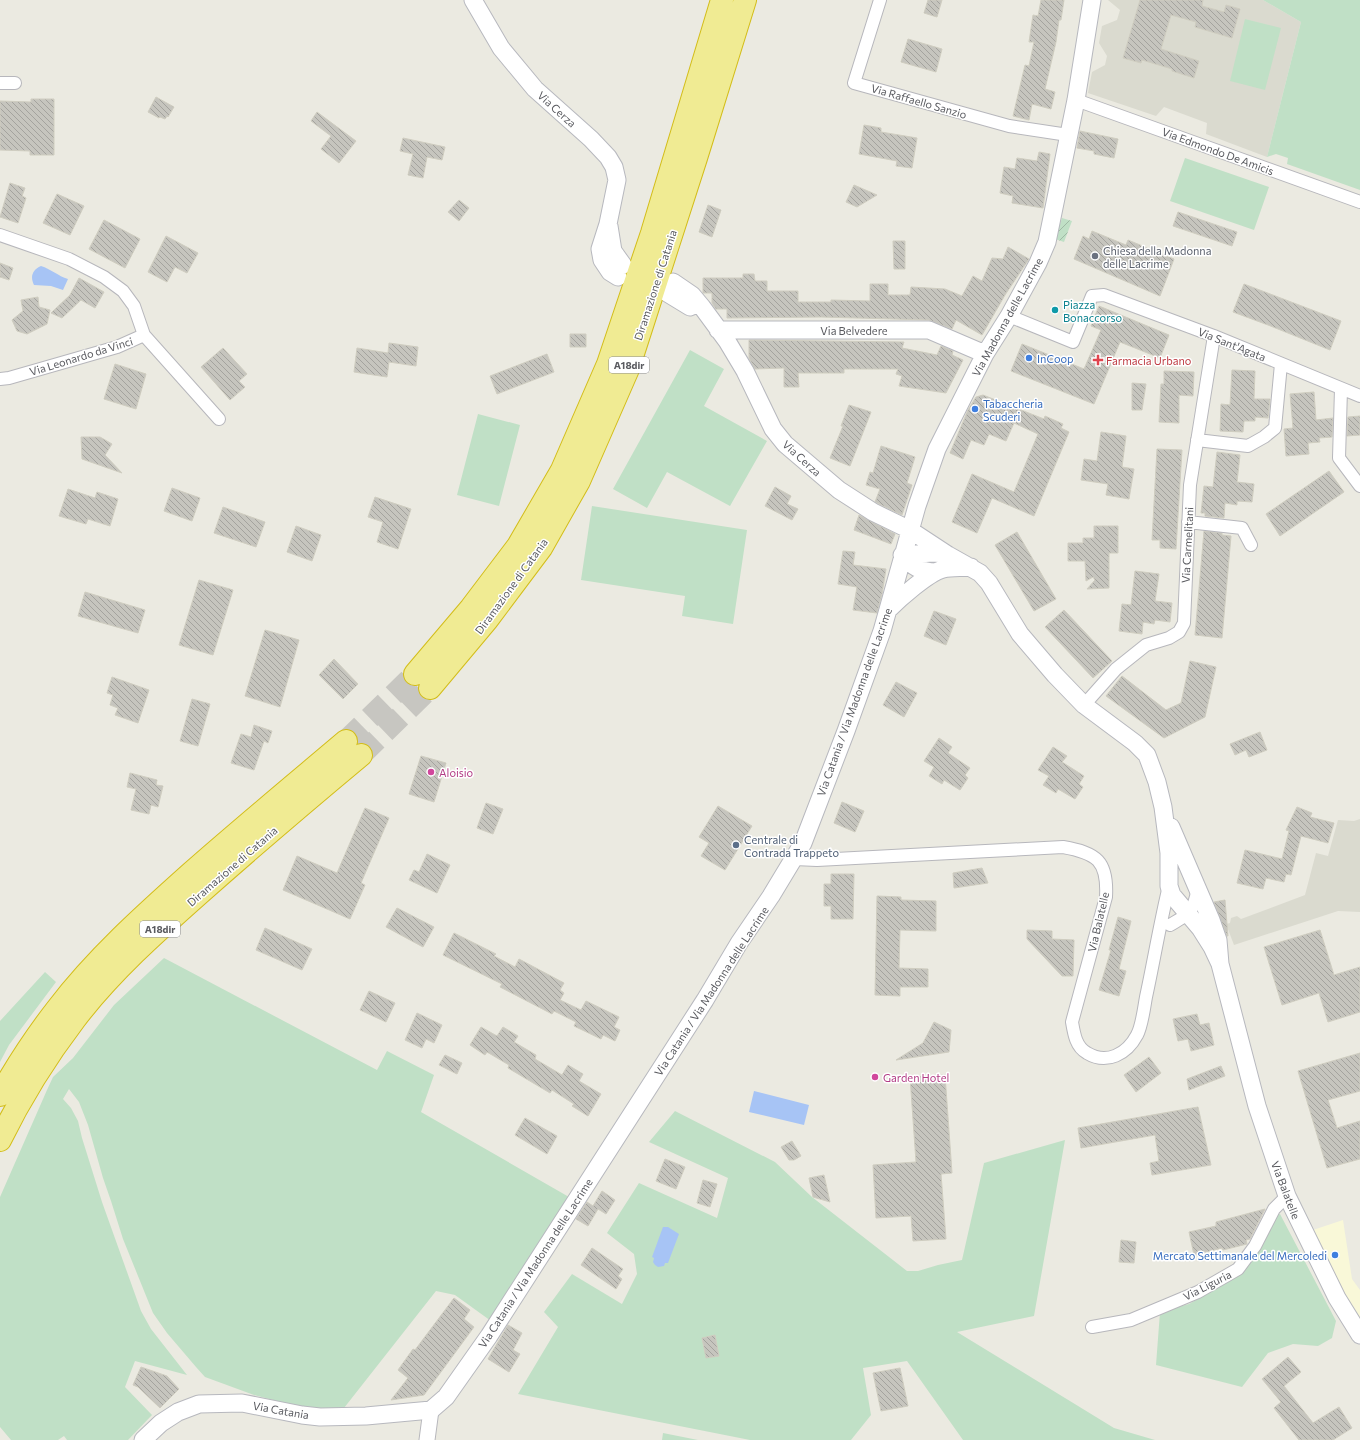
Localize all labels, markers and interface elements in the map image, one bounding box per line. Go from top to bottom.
street label: Via Raffaello Sanzio [870,81,969,121]
street label: Via Cerza [535,88,579,130]
street label: Via Edmondo De Amicis [1160,125,1276,177]
street label: Diramazione di Catania [631,228,679,342]
place label: Chiesa della Madonna delle Lacrime [1103,244,1211,270]
marker: Chiesa della Madonna delle Lacrime [1090,251,1100,261]
street label: Via Madonna delle Lacrime [969,255,1045,379]
place label: Piazza Bonaccorso [1063,298,1122,324]
marker: Piazza Bonaccorso [1050,305,1060,315]
street label: Via Belvedere [820,324,888,337]
street label: Via Sant'Agata [1196,324,1268,364]
street label: Via Leonardo da Vinci [28,334,134,378]
place label: InCoop [1037,352,1074,365]
marker: InCoop [1024,353,1034,363]
place label: Farmacia Urbano [1106,354,1192,367]
marker: Farmacia Urbano [1093,355,1103,365]
road number: A18dir [609,357,649,373]
place label: Tabaccheria Scuderi [983,397,1043,423]
marker: Tabaccheria Scuderi [970,404,980,414]
street label: Via Cerza [780,437,824,479]
street label: Via Carmelitani [1179,506,1195,583]
street label: Diramazione di Catania [472,536,550,636]
street label: Via Catania / Via Madonna delle Lacrime [814,606,894,798]
place label: Aloisio [439,766,474,779]
marker: Aloisio [426,767,436,777]
street label: Diramazione di Catania [184,823,280,909]
place label: Centrale di Contrada Trappeto [744,833,840,859]
marker: Centrale di Contrada Trappeto [731,840,741,850]
street label: Via Balatelle [1085,891,1111,953]
street label: Via Catania / Via Madonna delle Lacrime [651,904,771,1078]
road number: A18dir [140,921,180,937]
place label: Garden Hotel [883,1071,949,1084]
marker: Garden Hotel [870,1072,880,1082]
street label: Via Balatelle [1269,1159,1303,1221]
street label: Via Catania / Via Madonna delle Lacrime [475,1176,595,1350]
place label: Mercato Settimanale del Mercoledi [1153,1249,1327,1262]
marker: Mercato Settimanale del Mercoledi [1330,1250,1340,1260]
street label: Via Liguria [1181,1267,1233,1303]
street label: Via Catania [252,1399,310,1421]

